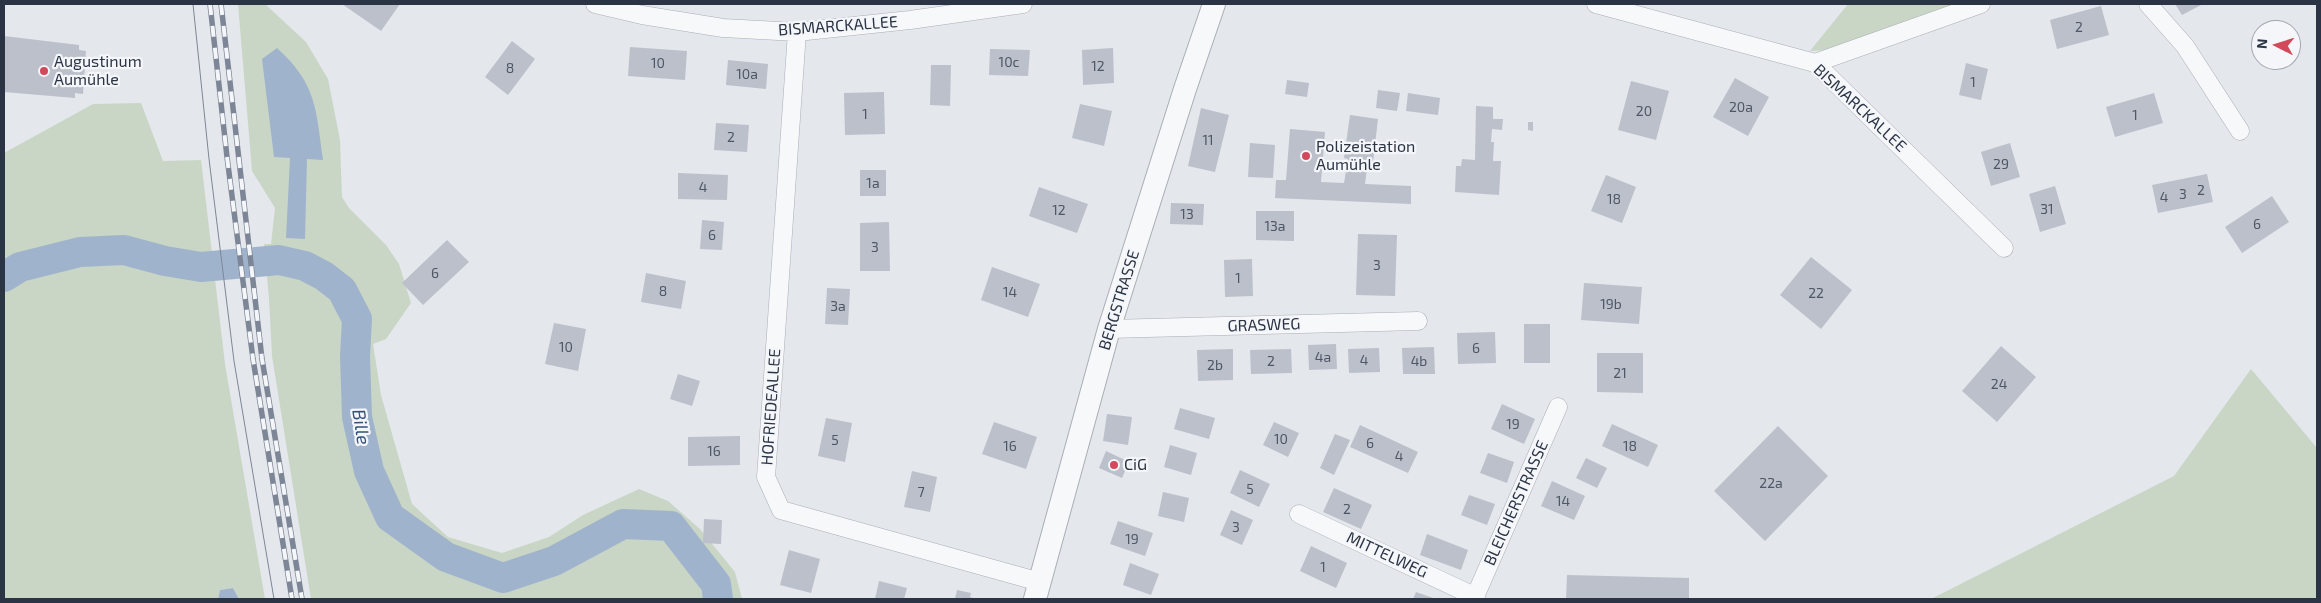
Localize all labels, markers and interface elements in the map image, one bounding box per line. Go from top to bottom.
street label: BISMARCKALLEE [778,12,898,40]
house number: 2 [2075,19,2083,35]
north arrow [2251,20,2301,70]
text: N [2253,38,2270,50]
place label: Augustinum Aumühle [54,52,142,90]
house number: 10c [999,54,1019,70]
house number: 10 [651,55,665,71]
house number: 12 [1091,58,1105,74]
house number: 8 [506,60,514,76]
street label: BISMARCKALLEE [1810,60,1910,156]
marker: Augustinum Aumühle [38,65,50,77]
house number: 10a [736,66,758,82]
house number: 1 [1970,74,1976,90]
house number: 20a [1729,99,1753,115]
house number: 20 [1636,103,1652,119]
house number: 1 [862,106,868,122]
house number: 1 [2132,107,2138,123]
house number: 2 [727,129,735,145]
house number: 11 [1202,132,1214,148]
place label: Polizeistation Aumühle [1316,137,1415,175]
marker: Polizeistation Aumühle [1300,150,1312,162]
house number: 29 [1993,156,2009,172]
house number: 1a [866,175,880,191]
house number: 4 [699,179,707,195]
house number: 2 [2197,182,2205,198]
house number: 3 [2179,186,2187,202]
house number: 4 [2160,189,2168,205]
house number: 18 [1607,191,1621,207]
house number: 31 [2040,201,2054,217]
house number: 12 [1052,202,1066,218]
house number: 13 [1180,206,1194,222]
house number: 6 [2253,216,2261,232]
house number: 13a [1264,218,1286,234]
house number: 6 [708,227,716,243]
house number: 3 [871,239,879,255]
street label: BERGSTRASSE [1095,248,1143,352]
house number: 3 [1373,257,1381,273]
house number: 6 [431,265,439,281]
house number: 1 [1235,270,1241,286]
house number: 8 [659,283,667,299]
house number: 14 [1003,284,1017,300]
house number: 22 [1808,285,1824,301]
house number: 19b [1600,296,1622,312]
house number: 3a [830,298,846,314]
street label: GRASWEG [1227,314,1301,336]
house number: 10 [559,339,573,355]
house number: 6 [1472,340,1480,356]
street label: HOFRIEDEALLEE [757,348,785,466]
house number: 4a [1315,349,1331,365]
house number: 4 [1360,352,1368,368]
house number: 2 [1267,353,1275,369]
house number: 4b [1411,353,1427,369]
house number: 2b [1207,357,1223,373]
house number: 21 [1613,365,1627,381]
house number: 24 [1991,376,2007,392]
water label: Bille [348,408,374,446]
house number: 19 [1506,416,1520,432]
house number: 10 [1274,431,1288,447]
house number: 5 [831,432,839,448]
house number: 6 [1366,435,1374,451]
street label: BLEICHERSTRASSE [1480,437,1552,569]
house number: 16 [1003,438,1017,454]
house number: 18 [1623,438,1637,454]
house number: 16 [707,443,721,459]
house number: 4 [1395,448,1403,464]
place label: CiG [1124,455,1147,475]
marker: CiG [1108,459,1120,471]
house number: 22a [1759,475,1783,491]
house number: 5 [1246,481,1254,497]
house number: 7 [917,484,925,500]
house number: 14 [1556,493,1570,509]
house number: 2 [1343,501,1351,517]
house number: 3 [1232,519,1240,535]
street label: MITTELWEG [1343,528,1431,582]
house number: 19 [1125,531,1139,547]
house number: 1 [1320,559,1326,575]

